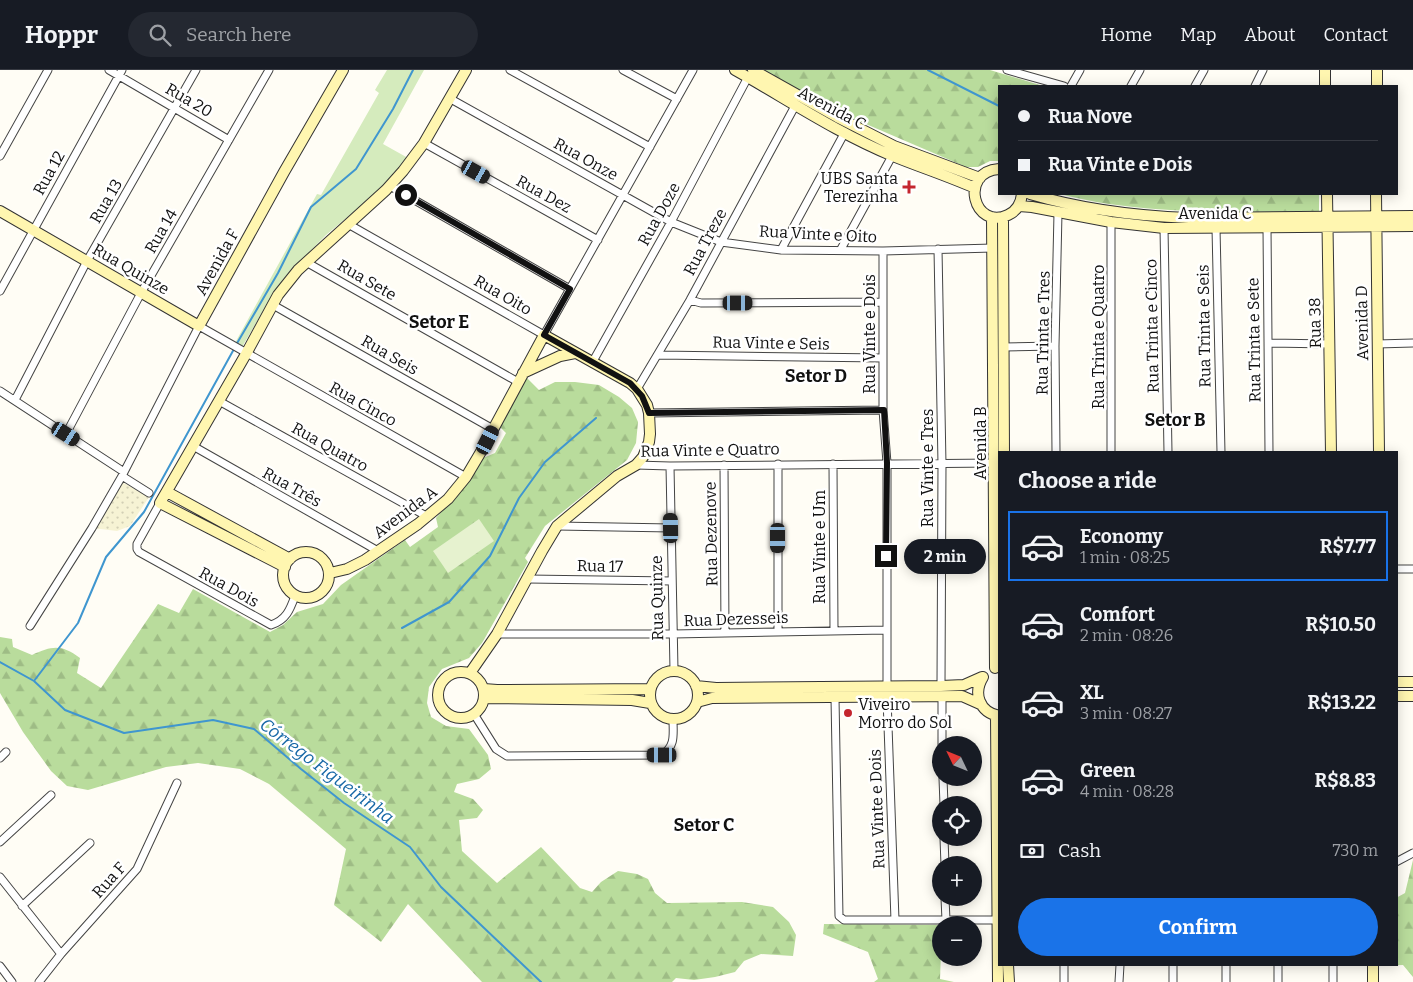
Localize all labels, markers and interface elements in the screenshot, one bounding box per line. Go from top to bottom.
search box [128,12,478,57]
text: Hoppr [25,21,98,49]
icon: search [146,21,174,49]
text: Search here [186,23,291,46]
text: Home [1101,24,1152,46]
text: Map [1180,24,1216,46]
text: About [1244,24,1295,46]
text: Contact [1323,24,1388,46]
street label: Rua 20 [162,79,216,121]
street label: Avenida C [795,82,869,134]
text: Rua Nove [1048,105,1132,128]
street label: Rua Onze [551,134,621,184]
street label: Rua 12 [29,148,69,198]
text: Rua Vinte e Dois [1048,153,1192,176]
car [459,158,492,186]
place label: UBS Santa Terezinha [821,169,898,206]
street label: Rua Dez [513,171,575,217]
street label: Rua 13 [86,176,126,226]
street label: Rua Doze [634,179,684,249]
marker: UBS Santa Terezinha [902,180,916,194]
route start [395,184,417,206]
street label: Avenida C [1178,204,1252,223]
street label: Rua 14 [141,205,182,257]
street label: Rua Treze [679,205,731,279]
street label: Rua Vinte e Oito [759,221,877,247]
street label: Avenida F [191,226,243,298]
street label: Rua Quinze [89,239,173,299]
street label: Rua Sete [334,256,400,304]
street label: Rua Trinta e Cinco [1141,259,1163,393]
street label: Rua Trinta e Seis [1193,264,1215,388]
street label: Rua Trinta e Quatro [1089,265,1108,409]
street label: Rua Oito [471,271,535,319]
street label: Rua Trinta e Tres [1032,271,1054,395]
street label: Rua Vinte e Dois [860,274,879,394]
street label: Rua Trinta e Sete [1243,277,1265,403]
street label: Avenida D [1352,285,1372,361]
car [723,296,753,311]
street label: Rua 38 [1305,297,1325,349]
district label: Setor E [409,311,469,333]
street label: Rua Seis [358,331,422,379]
street label: Rua Vinte e Seis [712,332,830,354]
district label: Setor D [785,365,847,387]
street label: Rua Cinco [326,378,400,430]
street label: Avenida B [971,406,990,480]
street label: Rua Vinte e Tres [918,409,937,527]
district label: Setor B [1144,409,1206,431]
street label: Rua Quatro [288,418,372,476]
car [49,420,82,448]
car [474,423,501,457]
street label: Rua Vinte e Quatro [640,439,780,461]
street label: Rua Três [259,463,325,511]
text: Choose a ride [1018,467,1157,494]
street label: Avenida A [369,481,441,542]
street label: Rua Dezenove [701,482,721,586]
street label: Rua Vinte e Um [810,490,829,604]
car [663,513,678,543]
car [770,523,785,553]
icon: car [1020,524,1065,569]
text: Economy [1080,525,1163,548]
text: R$7.77 [1320,535,1376,558]
callout: 2 min [904,538,986,574]
route end [875,545,897,567]
text: 2 min [924,547,966,566]
text: 1 min · 08:25 [1080,548,1170,567]
street label: Rua Quinze [647,555,667,641]
street label: Rua 17 [577,556,623,576]
street label: Rua Dois [196,563,262,611]
icon: car [1020,602,1065,647]
text: Comfort [1080,603,1155,626]
street label: Rua Dezesseis [683,608,789,630]
text: R$10.50 [1306,613,1376,636]
text: 2 min · 08:26 [1080,626,1173,645]
icon: car [1020,680,1065,725]
text: XL [1080,681,1104,704]
text: R$13.22 [1308,691,1376,714]
place label: Viveiro Morro do Sol [858,695,953,732]
text: 3 min · 08:27 [1080,704,1172,723]
marker: Viveiro Morro do Sol [842,707,854,719]
water label: Córrego Figueirinha [256,713,398,829]
north arrow [932,736,982,786]
map controls [932,736,982,966]
car [647,748,677,763]
street label: Rua Vinte e Dois [865,749,889,869]
icon: car [1020,758,1065,803]
text: Green [1080,759,1135,782]
text: R$8.83 [1315,769,1376,792]
text: 4 min · 08:28 [1080,782,1174,801]
button: locate [932,796,982,846]
district label: Setor C [674,814,734,836]
icon: cash [1018,837,1046,865]
text: Cash [1058,839,1101,862]
text: 730 m [1332,841,1378,860]
button: + [932,856,982,906]
street label: Rua F [88,858,130,902]
button: Confirm [1018,898,1378,956]
button: − [932,916,982,966]

